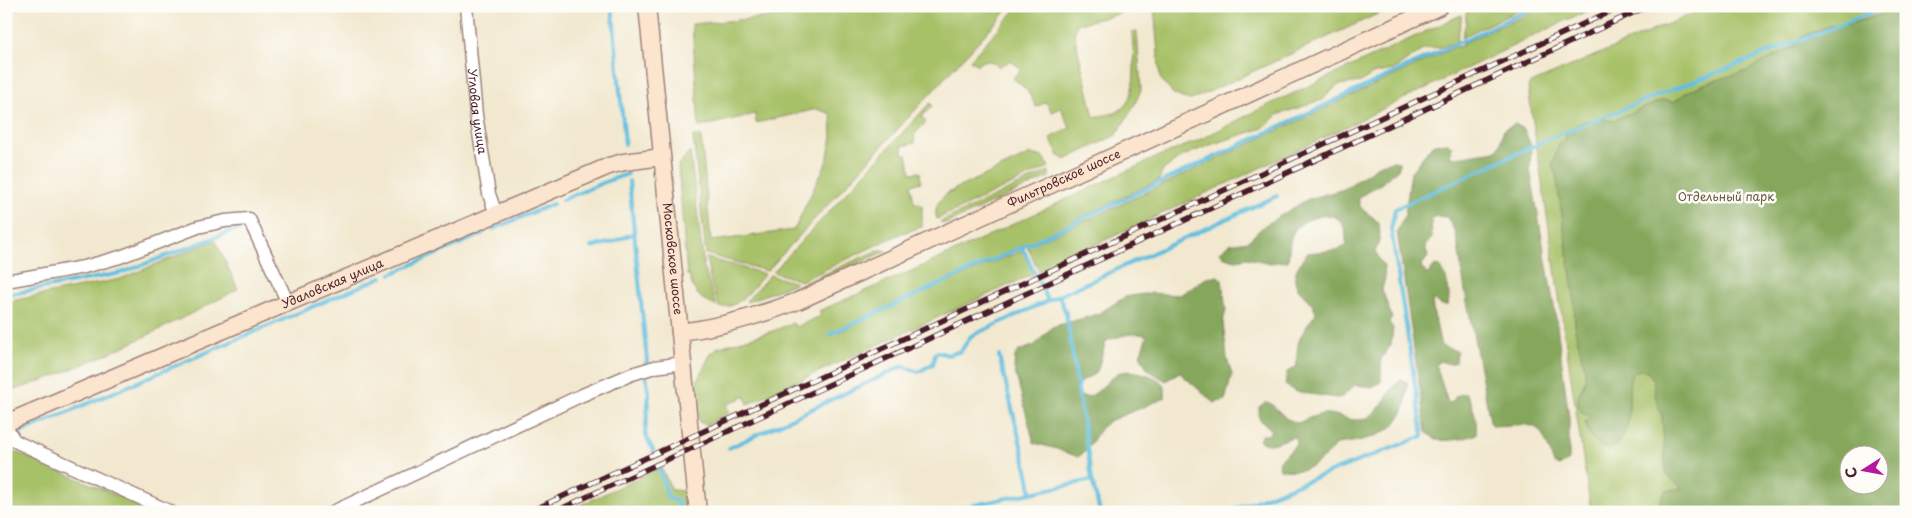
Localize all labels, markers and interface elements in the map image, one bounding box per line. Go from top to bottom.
street label: Угловая улица [464,68,492,156]
street label: Фильтровское шоссе [1004,144,1123,212]
park label: Отдельный парк [1678,187,1775,205]
street label: Московское шоссе [659,202,688,315]
street label: Удаловская улица [279,253,386,313]
north arrow [1840,446,1890,496]
text: С [1839,465,1862,480]

